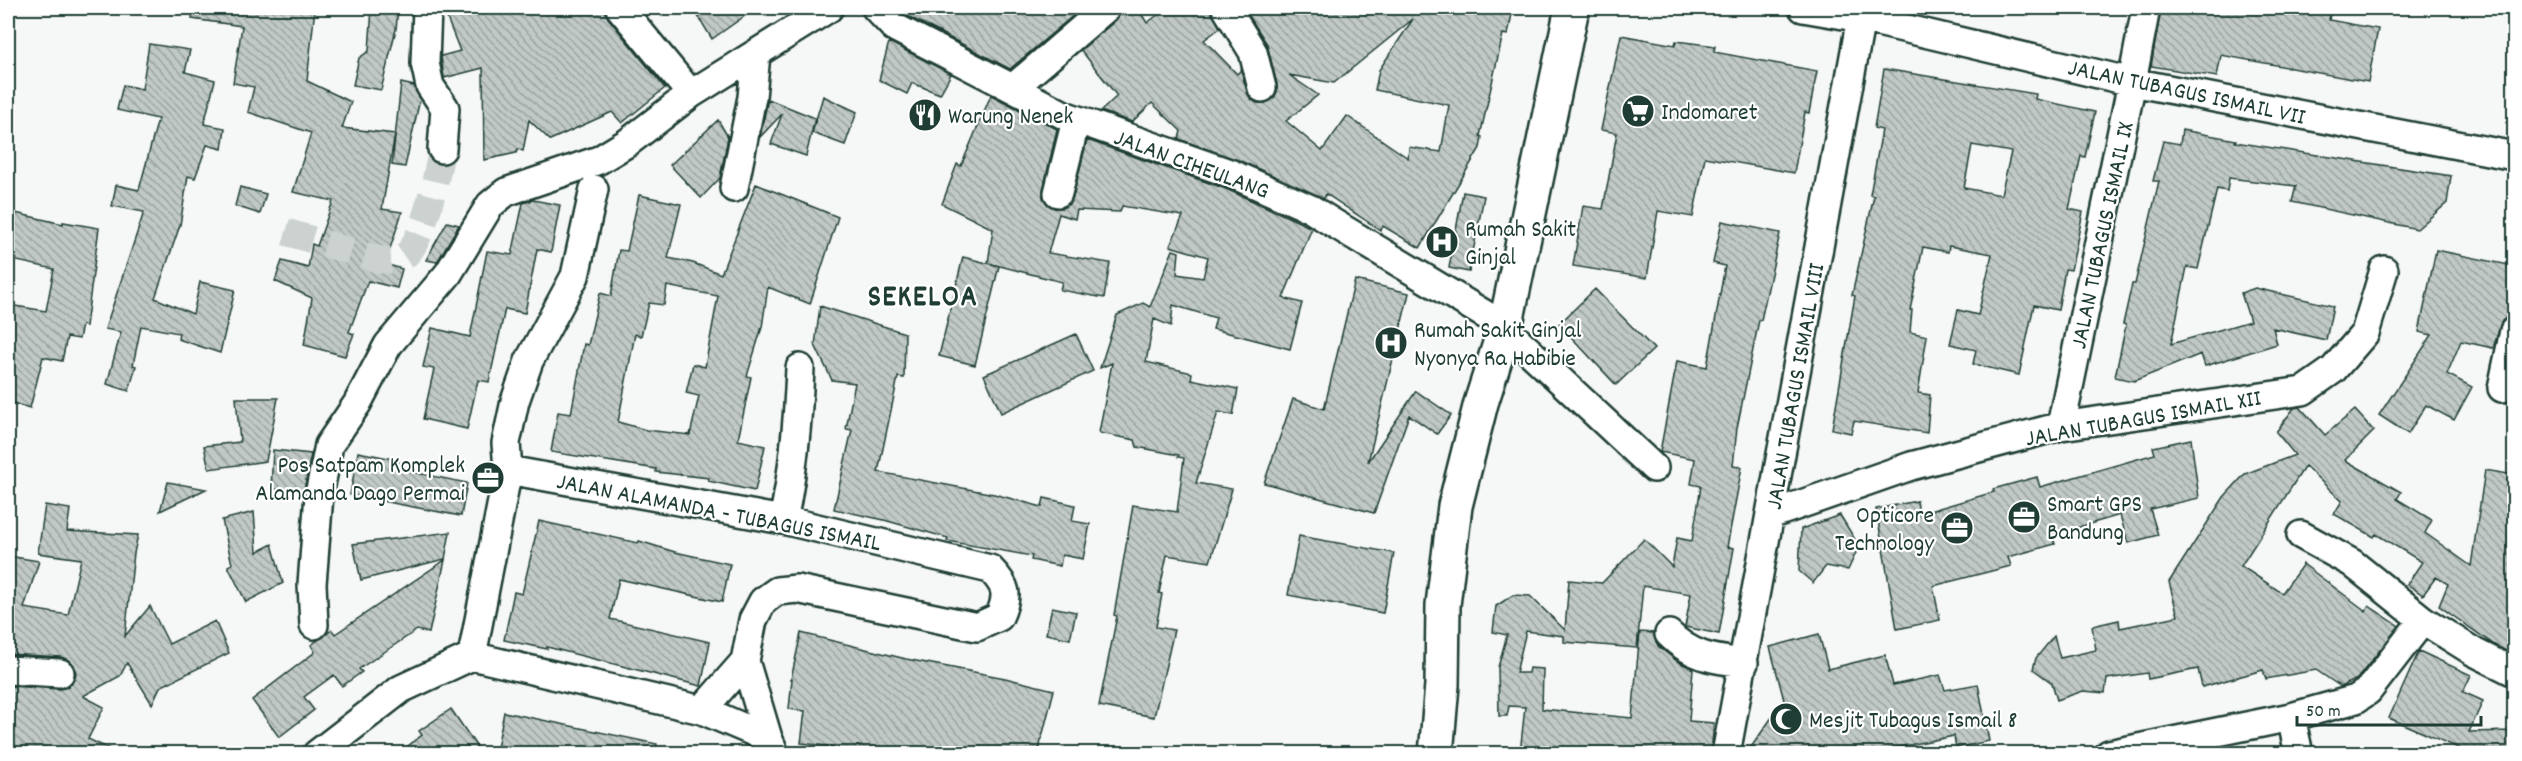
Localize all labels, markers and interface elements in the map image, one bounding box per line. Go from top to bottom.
street label: JALAN TUBAGUS ISMAIL VII [2065,52,2309,136]
supermarket icon: Indomaret [1620,93,1656,129]
restaurant icon: Warung Nenek [907,97,943,133]
place label: Indomaret [1661,97,1758,131]
place label: Warung Nenek [948,101,1073,135]
street label: JALAN TUBAGUS ISMAIL IX [2063,119,2145,352]
street label: JALAN CIHEULANG [1109,122,1273,210]
place label: Rumah Sakit Ginjal [1465,214,1576,276]
hospital icon: Rumah Sakit Ginjal [1424,224,1460,260]
street label: JALAN TUBAGUS ISMAIL VIII [1759,260,1835,512]
district label: SEKELOA [868,278,978,321]
place label: Rumah Sakit Ginjal Nyonya Ra Habibie [1414,315,1582,377]
hospital icon: Rumah Sakit Ginjal Nyonya Ra Habibie [1373,325,1409,361]
street label: JALAN TUBAGUS ISMAIL XII [2023,382,2265,457]
place label: Pos Satpam Komplek Alamanda Dago Permai [255,450,465,512]
office icon: Pos Satpam Komplek Alamanda Dago Permai [470,460,506,496]
street label: JALAN ALAMANDA - TUBAGUS ISMAIL [553,466,884,562]
place label: Smart GPS Bandung [2047,489,2142,551]
office icon: Smart GPS Bandung [2006,499,2042,535]
place label: Opticore Technology [1835,500,1935,562]
office icon: Opticore Technology [1939,510,1975,546]
scale bar [2297,689,2482,727]
text: 50 m [2306,700,2341,725]
mosque icon: Mesjit Tubagus Ismail 8 [1768,701,1804,737]
place label: Mesjit Tubagus Ismail 8 [1809,705,2017,739]

